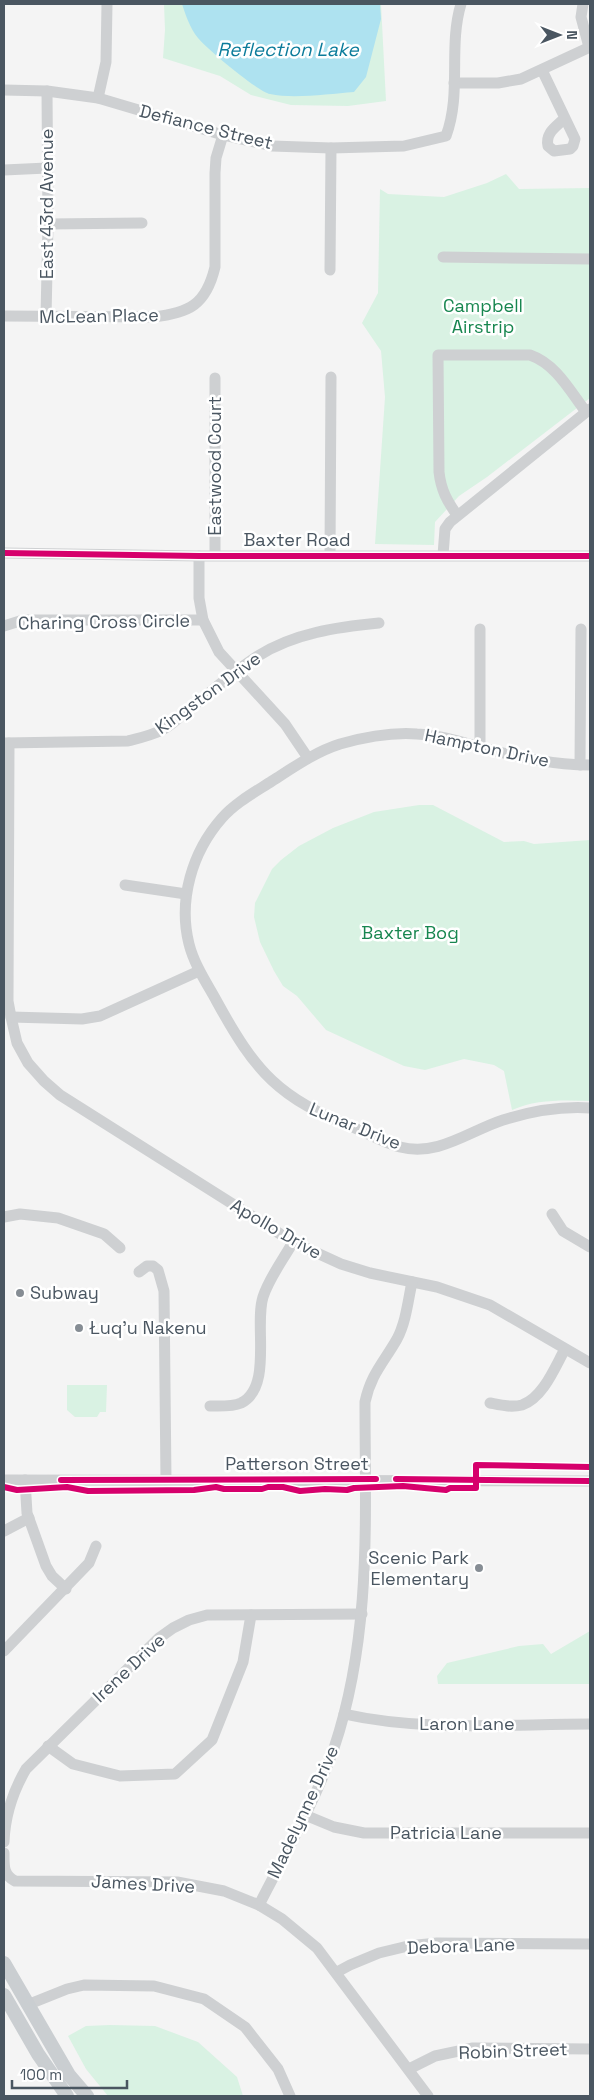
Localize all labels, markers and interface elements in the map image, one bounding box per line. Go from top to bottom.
north arrow [534,10,584,60]
text: N [563,30,581,40]
water label: Reflection Lake [217,37,360,62]
street label: Defiance Street [137,99,275,154]
street label: East 43rd Avenue [35,129,58,279]
park label: Campbell Airstrip [443,294,523,338]
street label: McLean Place [39,303,159,328]
street label: Eastwood Court [203,396,226,536]
street label: Baxter Road [243,528,351,551]
street label: Charing Cross Circle [18,608,190,635]
street label: Kingston Drive [150,647,265,739]
street label: Hampton Drive [423,723,551,772]
park label: Baxter Bog [361,921,459,944]
street label: Lunar Drive [306,1097,404,1154]
street label: Apollo Drive [226,1193,326,1264]
place label: Subway [30,1281,99,1304]
marker: Subway [14,1287,26,1299]
place label: Łuq’u Nakenu [89,1316,207,1339]
marker: Łuq’u Nakenu [73,1322,85,1334]
street label: Patterson Street [225,1452,369,1475]
place label: Scenic Park Elementary [368,1546,469,1590]
marker: Scenic Park Elementary [473,1562,485,1574]
street label: Irene Drive [88,1628,170,1707]
street label: Laron Lane [419,1712,515,1735]
street label: Madelynne Drive [262,1742,343,1882]
street label: Patricia Lane [390,1821,502,1844]
street label: James Drive [91,1869,196,1898]
street label: Debora Lane [406,1932,516,1959]
street label: Robin Street [458,2037,568,2064]
scale bar [12,2058,128,2090]
text: 100 m [20,2065,62,2084]

